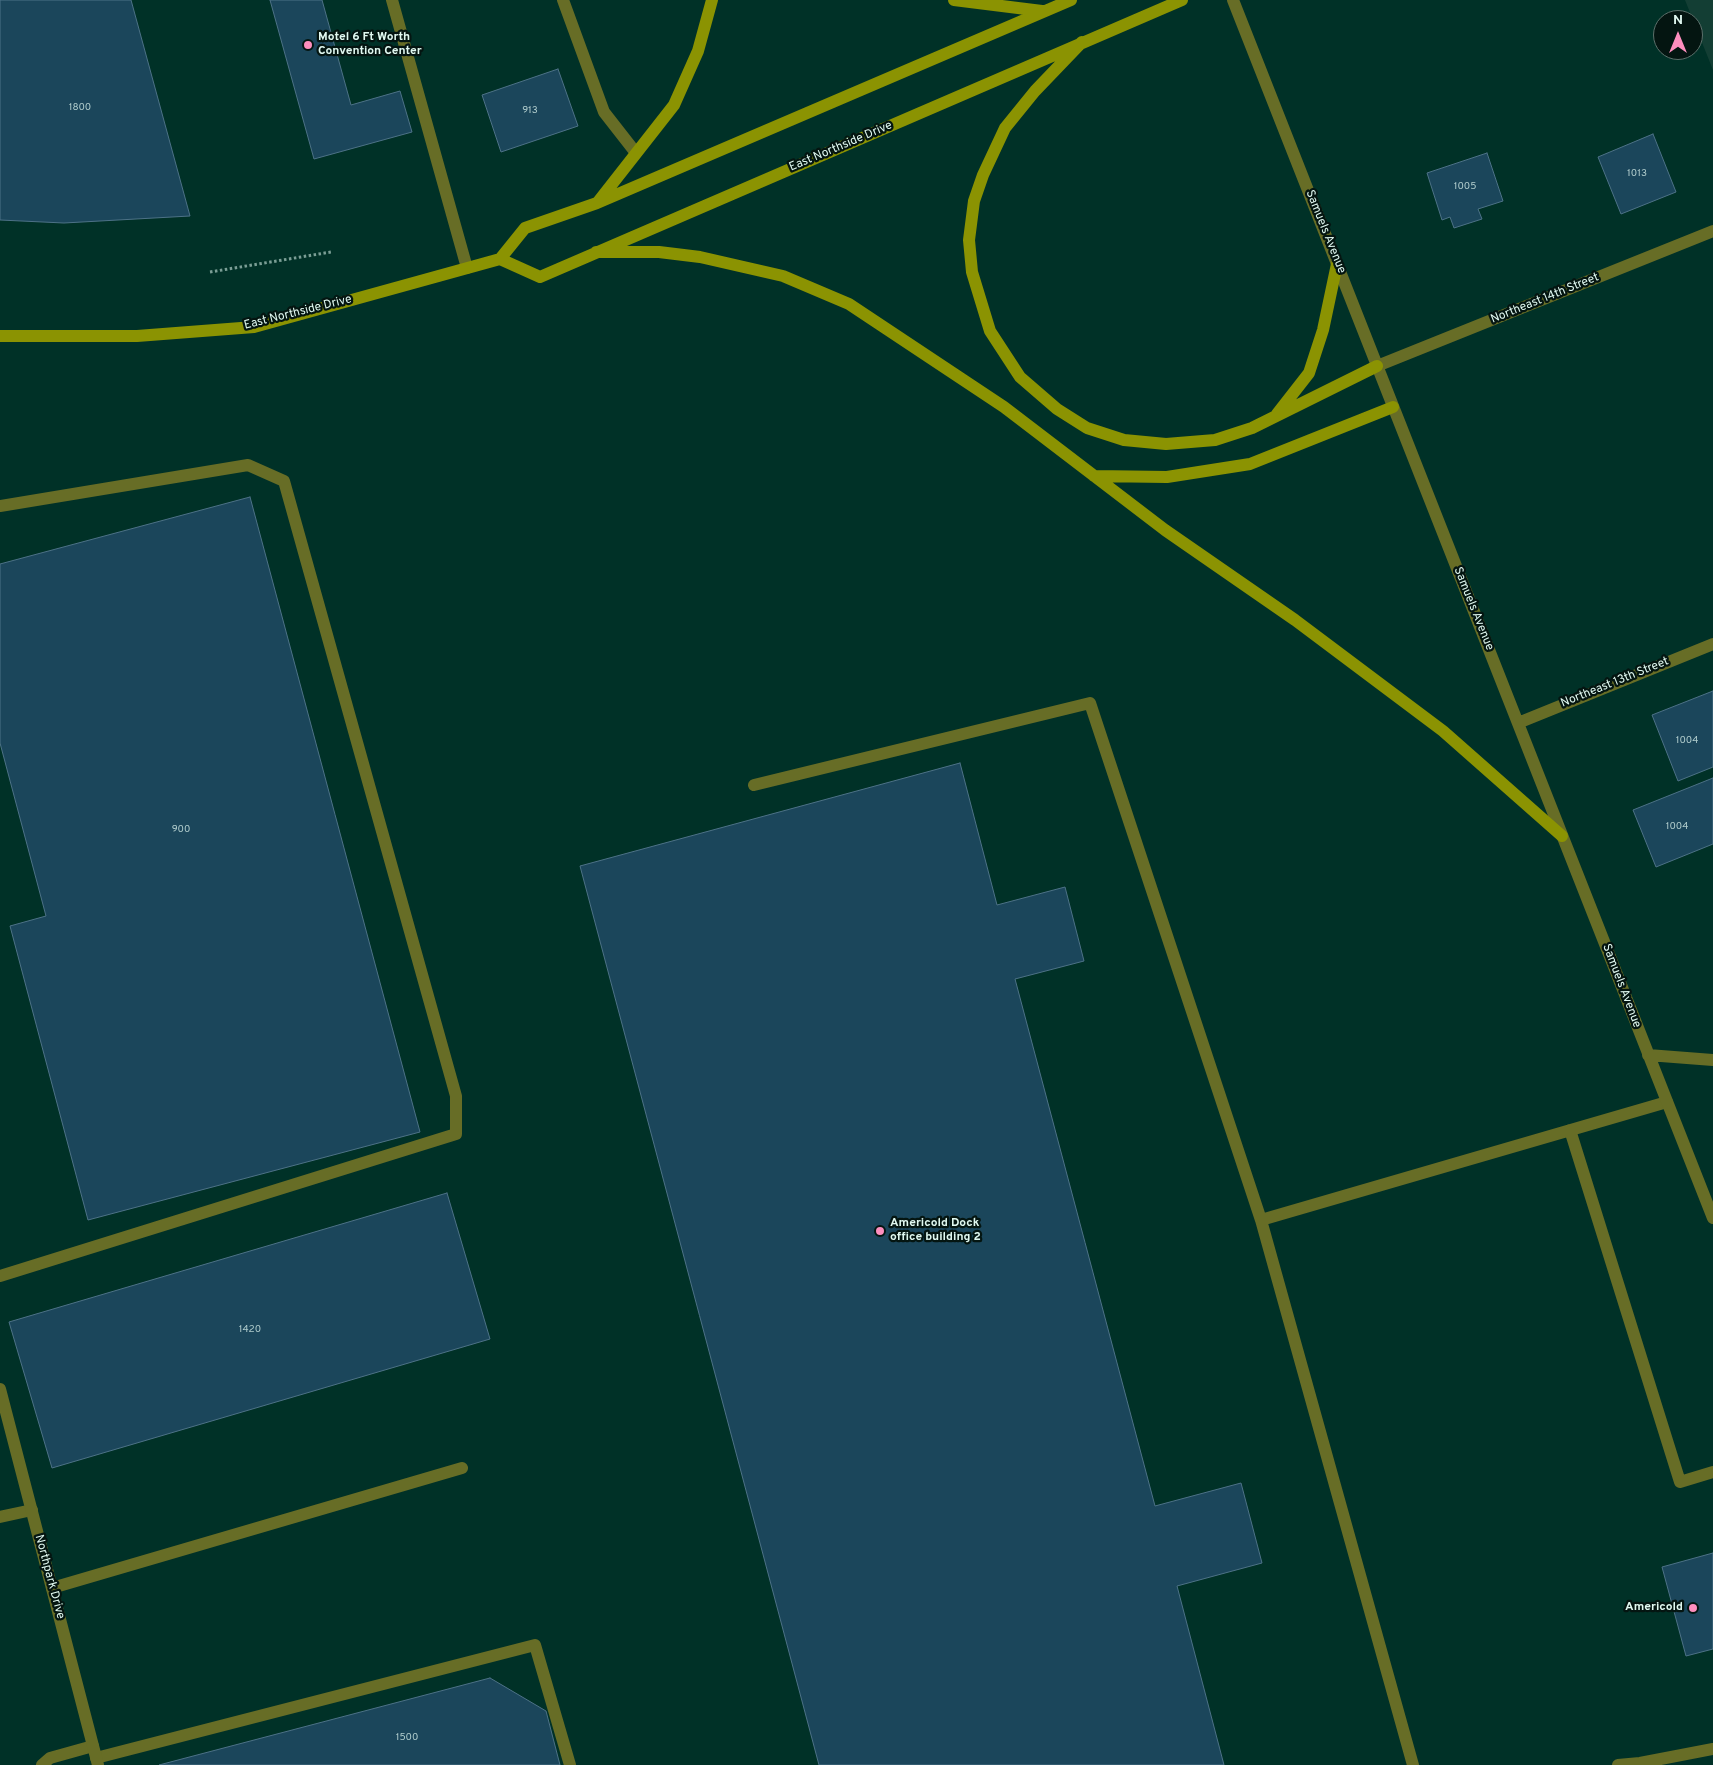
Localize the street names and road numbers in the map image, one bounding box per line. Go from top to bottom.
street label: East Northside Drive [787,119,895,175]
street label: Samuels Avenue [1302,188,1348,276]
street label: Northeast 14th Street [1489,271,1601,327]
street label: East Northside Drive [243,293,353,333]
street label: Samuels Avenue [1450,565,1496,653]
street label: Northeast 13th Street [1559,655,1671,711]
street label: Samuels Avenue [1598,942,1644,1030]
street label: Northpark Drive [31,1533,67,1621]

